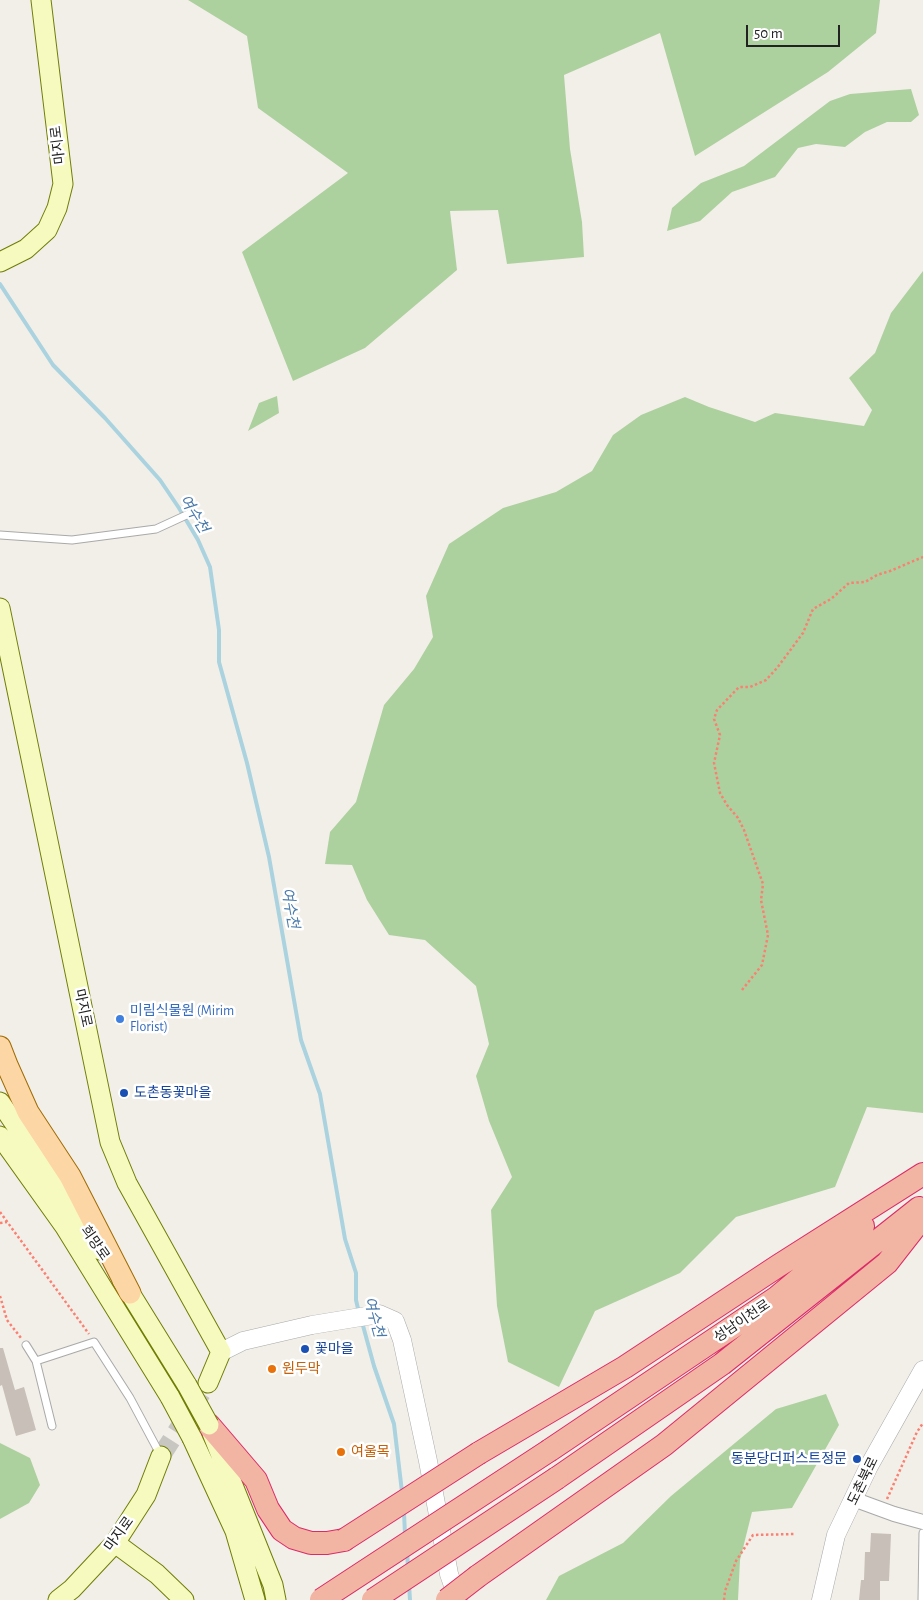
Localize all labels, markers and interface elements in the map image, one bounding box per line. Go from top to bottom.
scale bar [748,15,842,47]
text: 50 m [754,26,783,41]
street label: 마지로 [47,125,69,165]
water label: 여수천 [175,492,213,536]
water label: 여수천 [278,886,302,930]
street label: 마지로 [71,987,95,1029]
place label: 미림식물원 (Mirim Florist) [130,1003,234,1036]
marker: 미림식물원 (Mirim Florist) [114,1013,126,1025]
place label: 도촌동꽃마을 [134,1085,211,1101]
marker: 도촌동꽃마을 [118,1087,130,1099]
street label: 희망로 [77,1222,113,1264]
water label: 여수천 [360,1295,388,1339]
street label: 성남이천로 [711,1296,773,1346]
place label: 꽃마을 [315,1341,354,1357]
marker: 꽃마을 [299,1343,311,1355]
place label: 원두막 [282,1361,321,1377]
marker: 원두막 [266,1363,278,1375]
place label: 여울목 [351,1444,390,1460]
marker: 여울목 [335,1446,347,1458]
place label: 동분당더퍼스트정문 [731,1451,847,1467]
marker: 동분당더퍼스트정문 [851,1453,863,1465]
street label: 도촌북로 [844,1454,882,1508]
street label: 마지로 [101,1513,137,1555]

